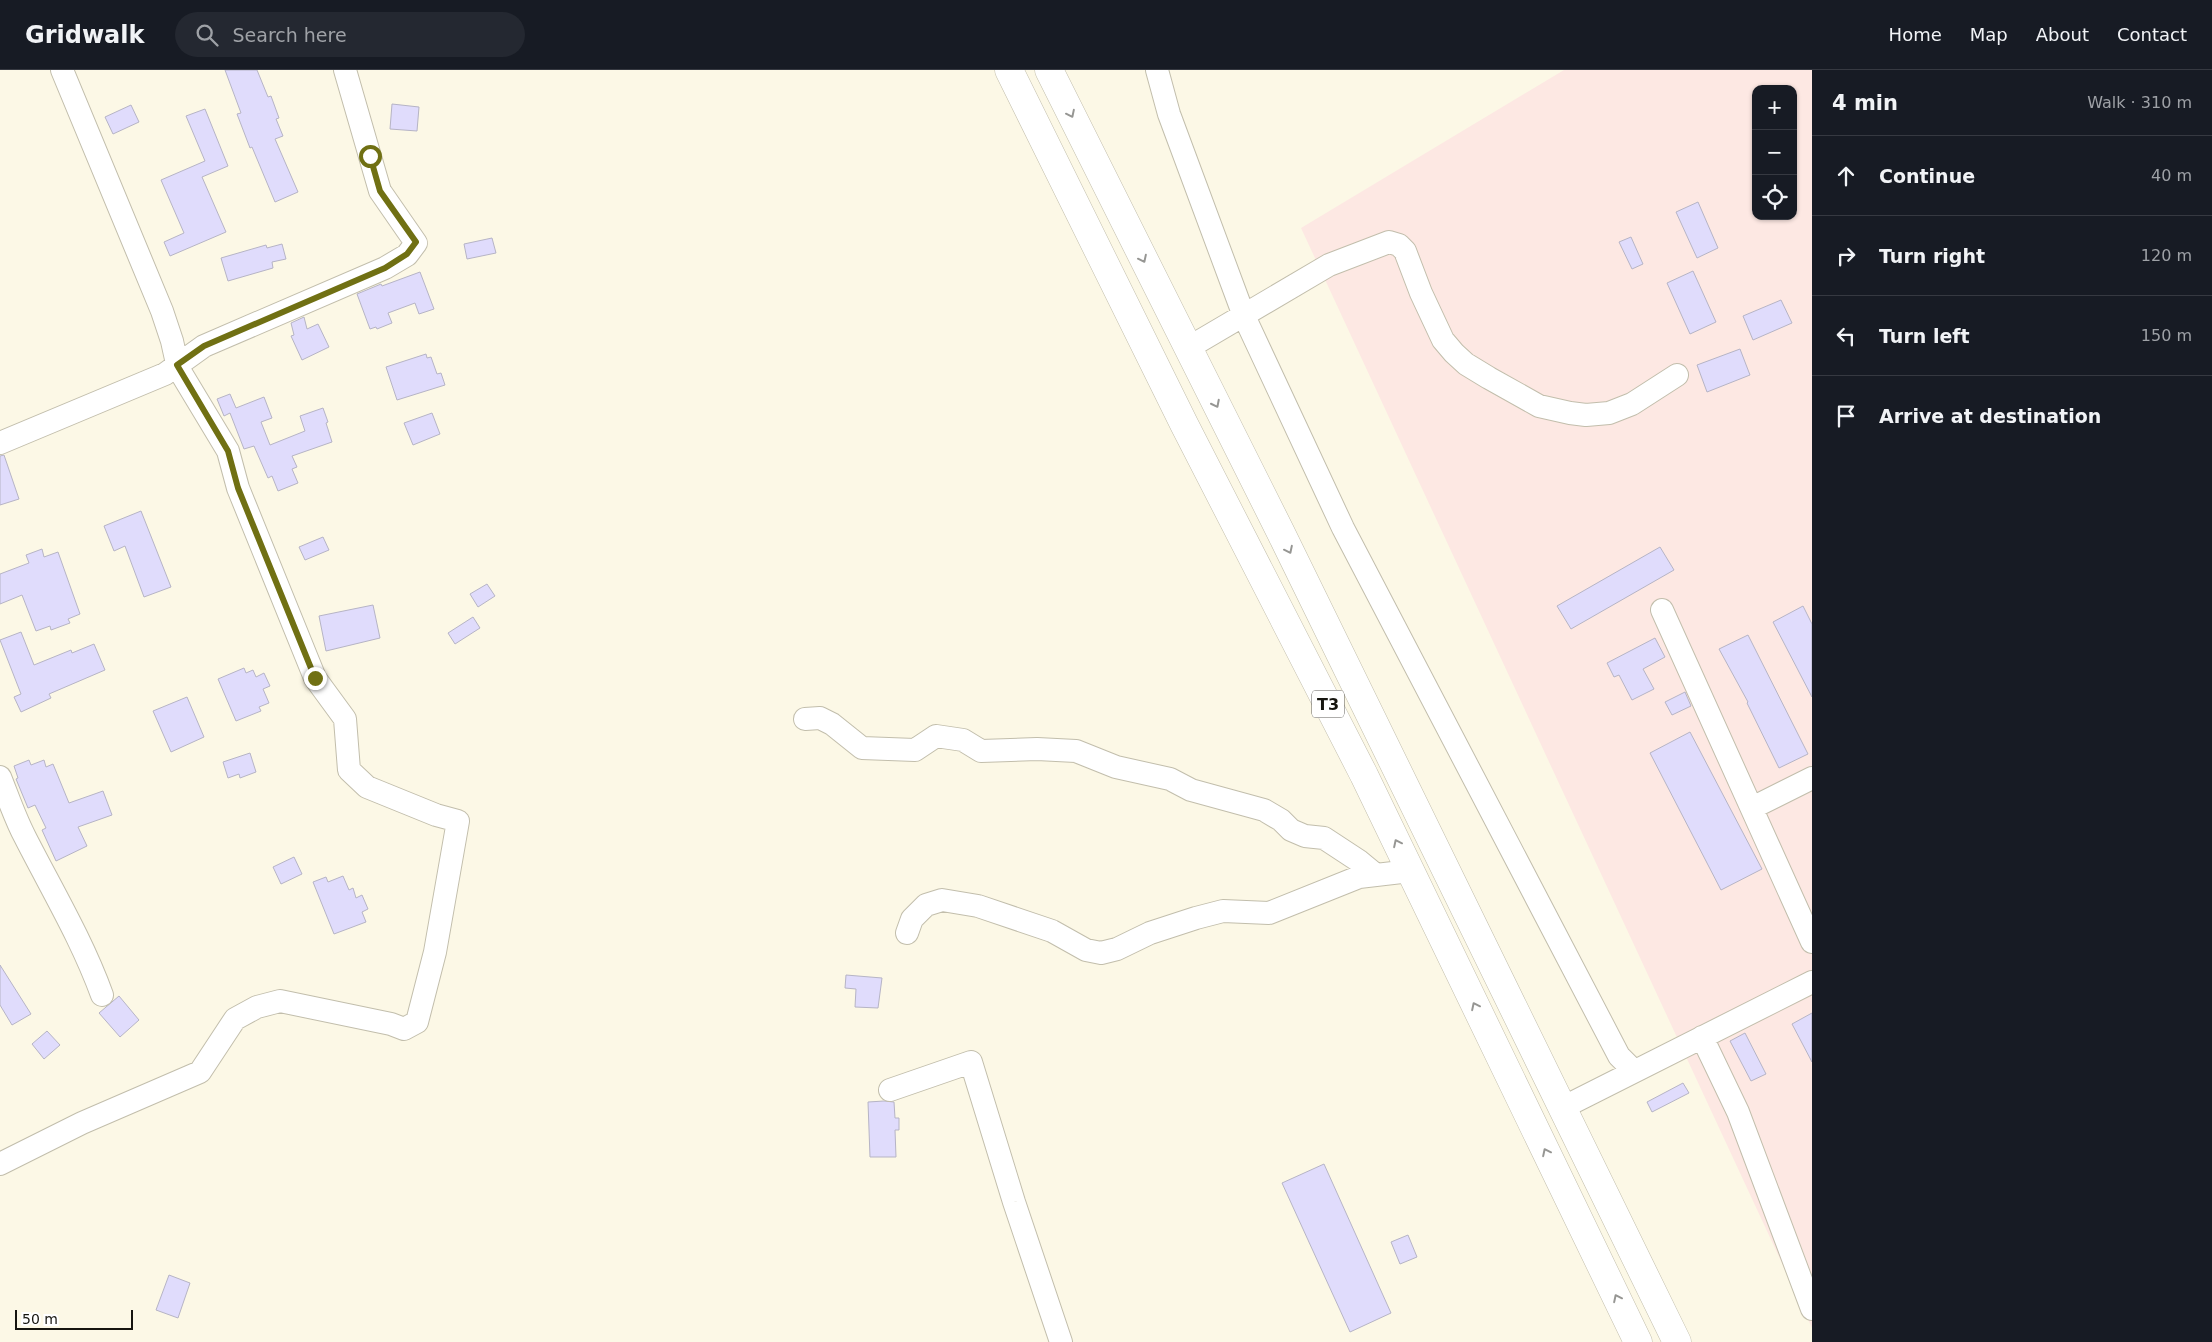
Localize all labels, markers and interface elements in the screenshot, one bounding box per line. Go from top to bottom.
search box [175,12,525,57]
text: Gridwalk [25,21,145,49]
icon: search [193,21,221,49]
text: Search here [233,24,347,46]
text: Home [1889,24,1942,45]
text: Map [1970,24,2008,45]
text: About [2036,24,2089,45]
text: Contact [2117,24,2187,45]
map controls [1752,85,1797,220]
button: + [1752,85,1797,130]
text: 4 min [1832,91,1898,115]
text: Walk · 310 m [2087,93,2192,112]
one-way arrow [1064,108,1074,117]
button: − [1752,130,1797,175]
route start [359,145,382,168]
icon: ahead [1832,162,1860,190]
text: Continue [1879,165,1975,187]
text: 40 m [2151,166,2192,185]
button: locate [1752,175,1797,220]
icon: right [1832,242,1860,270]
text: Turn right [1879,245,1985,267]
text: 120 m [2141,246,2192,265]
one-way arrow [1137,254,1147,263]
icon: left [1832,322,1860,350]
text: Turn left [1879,325,1970,347]
text: 150 m [2141,326,2192,345]
one-way arrow [1210,399,1220,408]
icon: arrive [1832,402,1860,430]
text: Arrive at destination [1879,405,2101,427]
one-way arrow [1282,545,1293,554]
route end [304,667,327,690]
road number: T3 [1312,690,1344,718]
one-way arrow [1394,840,1404,849]
one-way arrow [1471,1002,1482,1011]
one-way arrow [1542,1148,1552,1157]
one-way arrow [1613,1294,1623,1303]
scale bar [15,1307,132,1330]
text: 50 m [22,1311,58,1327]

